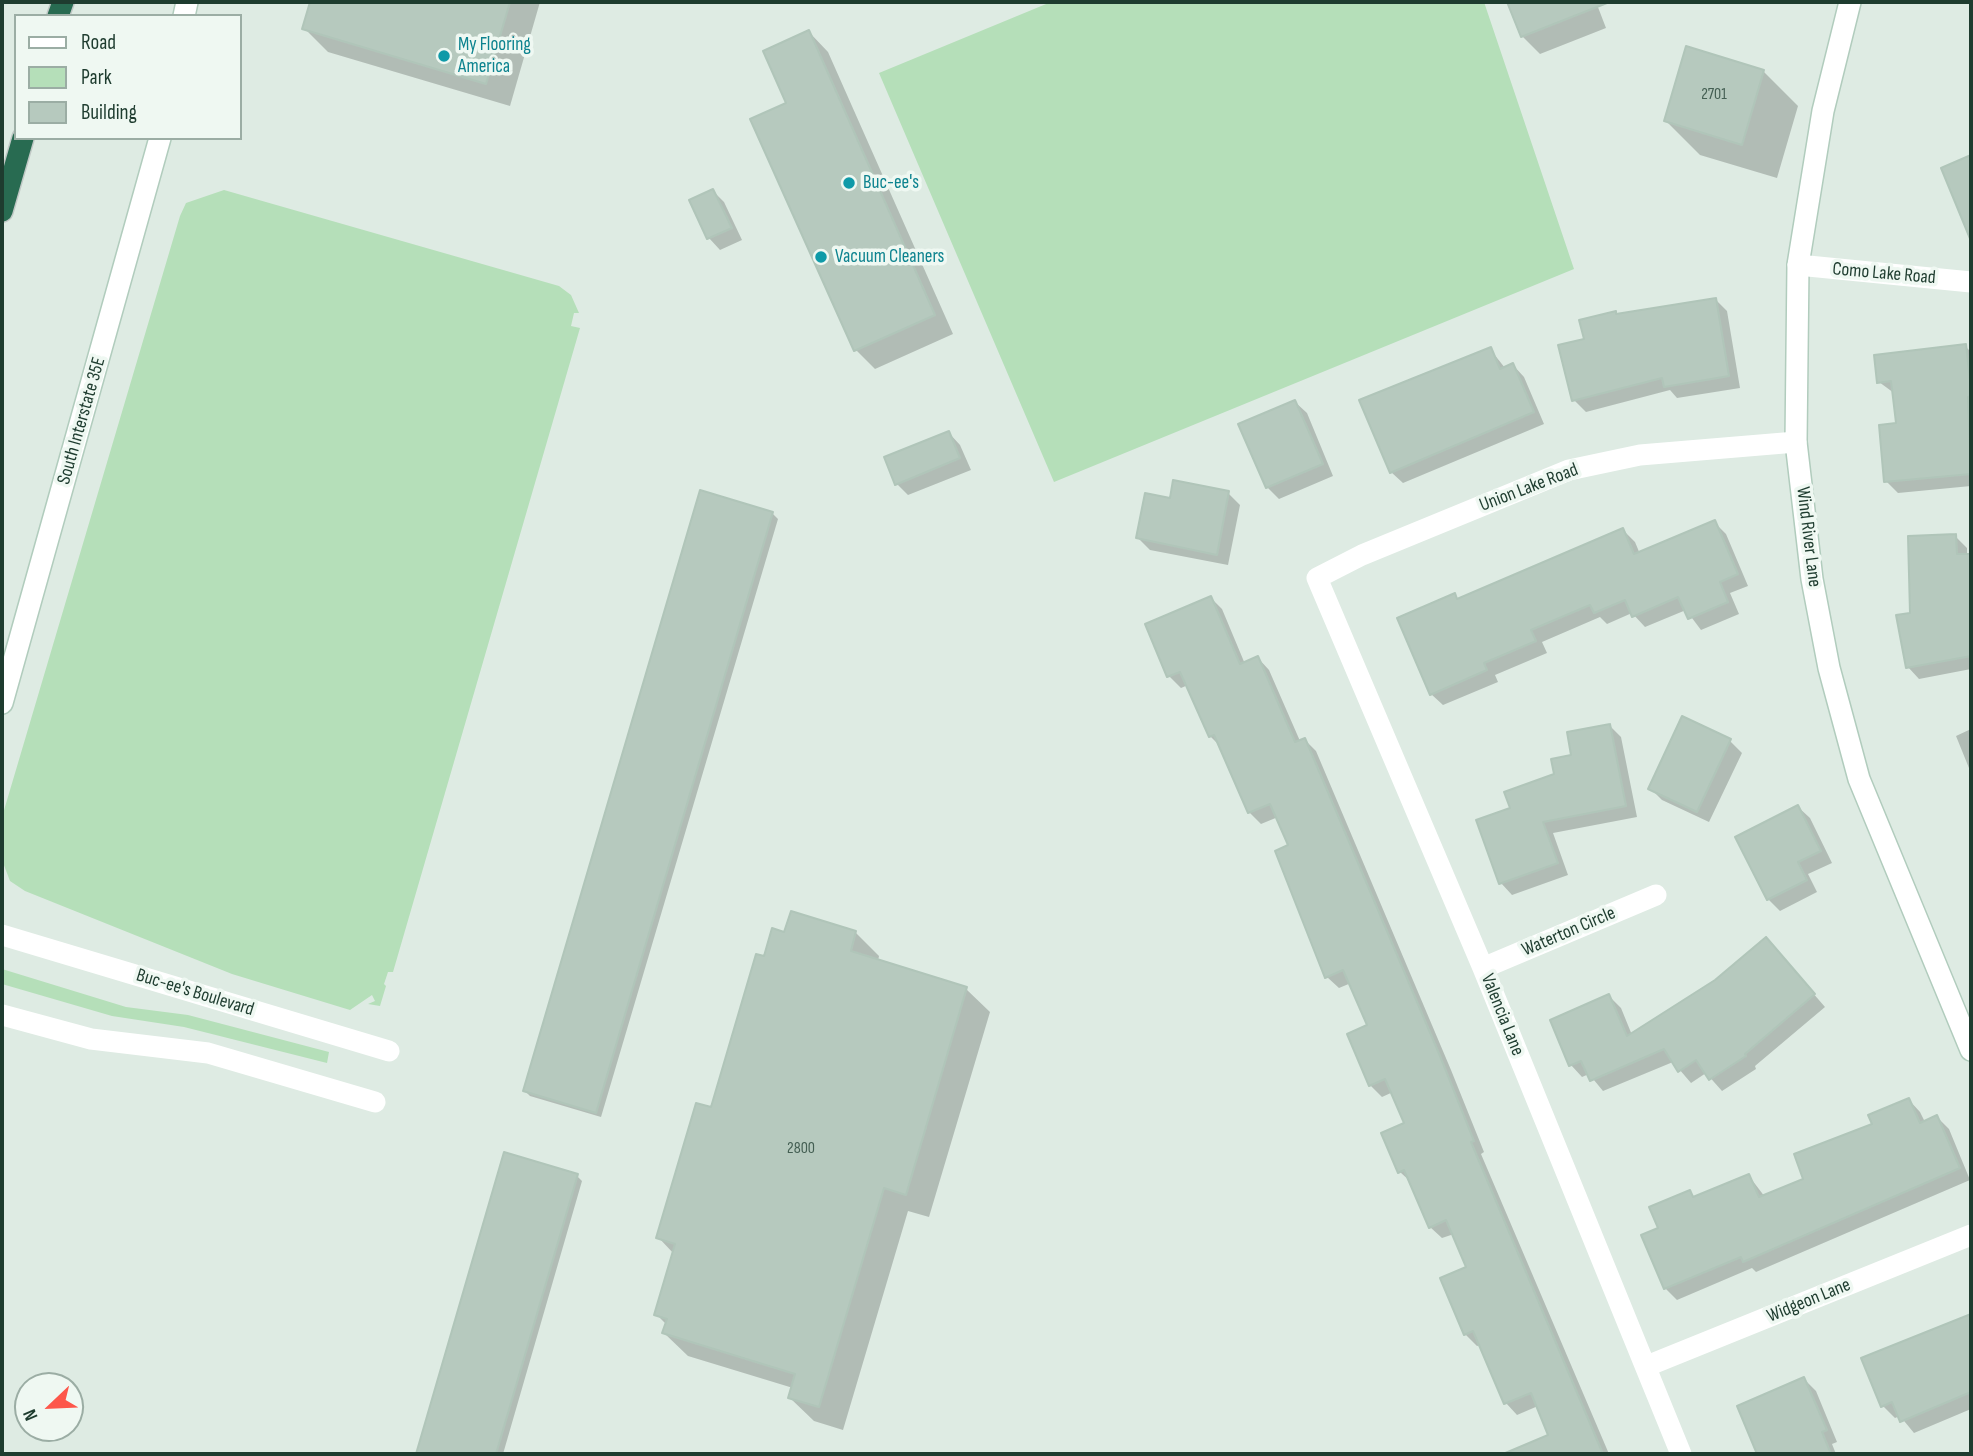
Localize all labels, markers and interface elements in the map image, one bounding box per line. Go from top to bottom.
legend [14,14,242,140]
text: Road [81,30,116,55]
place label: My Flooring America [458,34,531,78]
marker: My Flooring America [436,48,452,64]
text: Park [81,65,112,90]
house number: 2701 [1701,85,1727,105]
text: Building [81,100,137,125]
place label: Buc-ee's [863,172,919,194]
marker: Buc-ee's [841,175,857,191]
place label: Vacuum Cleaners [835,246,944,268]
marker: Vacuum Cleaners [813,249,829,265]
street label: Como Lake Road [1831,258,1937,290]
street label: South Interstate 35E [53,355,111,487]
street label: Union Lake Road [1476,459,1582,517]
street label: Wind River Lane [1791,486,1825,588]
street label: Waterton Circle [1519,902,1619,962]
street label: Buc-ee's Boulevard [133,964,257,1022]
street label: Valencia Lane [1475,971,1529,1059]
house number: 2800 [787,1139,815,1159]
street label: Widgeon Lane [1764,1274,1854,1328]
north arrow [14,1372,84,1442]
text: N [18,1405,44,1424]

